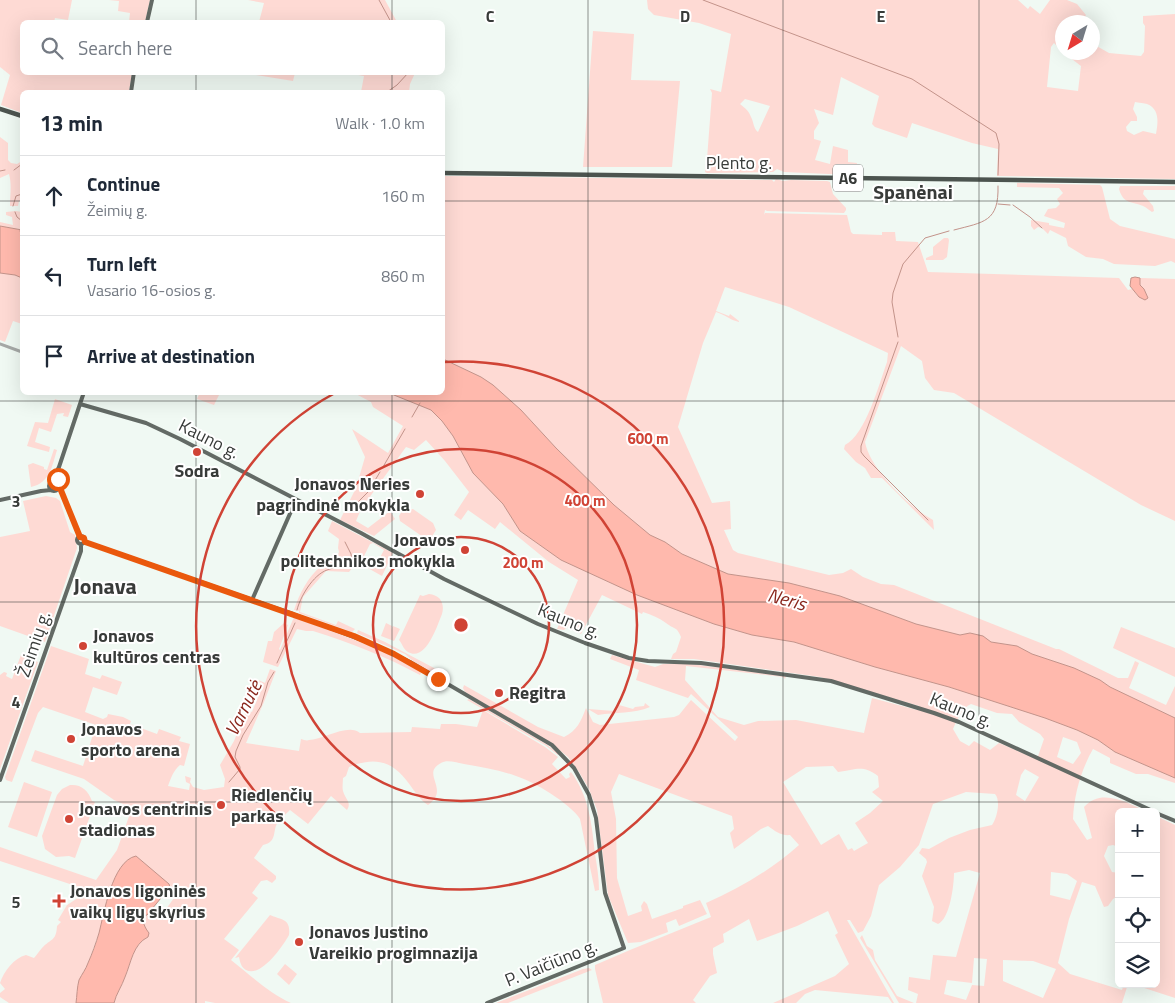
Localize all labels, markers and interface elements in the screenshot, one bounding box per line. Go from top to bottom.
text: C [486,4,495,28]
text: D [680,4,690,28]
text: E [877,4,886,28]
north arrow [1055,15,1100,60]
search box [20,20,445,75]
text: Search here [78,33,172,62]
icon: search [38,34,66,62]
text: 13 min [40,107,103,139]
text: Walk · 1.0 km [335,111,425,135]
street label: Plento g. [706,149,772,176]
road number: A6 [833,164,863,192]
text: Continue [87,169,160,198]
district label: Spanėnai [873,176,953,207]
icon: ahead [40,182,68,210]
text: 160 m [381,184,425,208]
text: Žeimių g. [87,198,148,222]
text: Turn left [87,249,157,278]
icon: left [40,262,68,290]
text: 860 m [381,264,425,288]
text: Vasario 16-osios g. [87,278,216,302]
text: Arrive at destination [87,341,255,370]
icon: arrive [40,342,68,370]
street label: Kauno g. [174,412,244,465]
text: 600 m [627,427,669,450]
marker: Sodra [191,446,203,458]
place label: Sodra [174,457,220,484]
route start [47,468,70,491]
place label: Jonavos Neries pagrindinė mokykla [256,470,410,518]
marker: Jonavos Neries pagrindinė mokykla [414,488,426,500]
text: 3 [12,489,20,513]
text: 400 m [564,489,606,512]
place label: Jonavos politechnikos mokykla [280,526,455,574]
marker: Jonavos politechnikos mokykla [459,544,471,556]
text: 200 m [502,551,544,574]
district label: Jonava [73,569,137,603]
water label: Neris [765,579,811,618]
street label: Kauno g. [534,596,604,645]
street label: Žeimių g. [10,607,57,680]
centre of rings [452,616,470,634]
place label: Jonavos kultūros centras [93,622,220,670]
marker: Jonavos kultūros centras [77,640,89,652]
route end [427,668,450,691]
water label: Varnutė [217,674,269,741]
place label: Regitra [509,679,566,706]
street label: Kauno g. [926,685,996,734]
marker: Regitra [493,687,505,699]
text: 4 [12,690,21,714]
place label: Jonavos sporto arena [81,715,180,763]
marker: Jonavos sporto arena [65,733,77,745]
place label: Riedlenčių parkas [231,781,313,829]
place label: Jonavos centrinis stadionas [79,795,212,843]
marker: Riedlenčių parkas [215,799,227,811]
map controls [1115,808,1160,988]
button: + [1115,808,1160,853]
marker: Jonavos centrinis stadionas [63,813,75,825]
button: − [1115,853,1160,898]
place label: Jonavos ligoninės vaikų ligų skyrius [70,877,206,925]
text: 5 [12,890,21,914]
marker: Jonavos ligoninės vaikų ligų skyrius [52,894,66,908]
button: locate [1115,898,1160,943]
place label: Jonavos Justino Vareikio progimnazija [309,918,478,966]
street label: P. Vaičiūno g. [500,932,601,993]
marker: Jonavos Justino Vareikio progimnazija [293,936,305,948]
button: layers [1115,943,1160,988]

